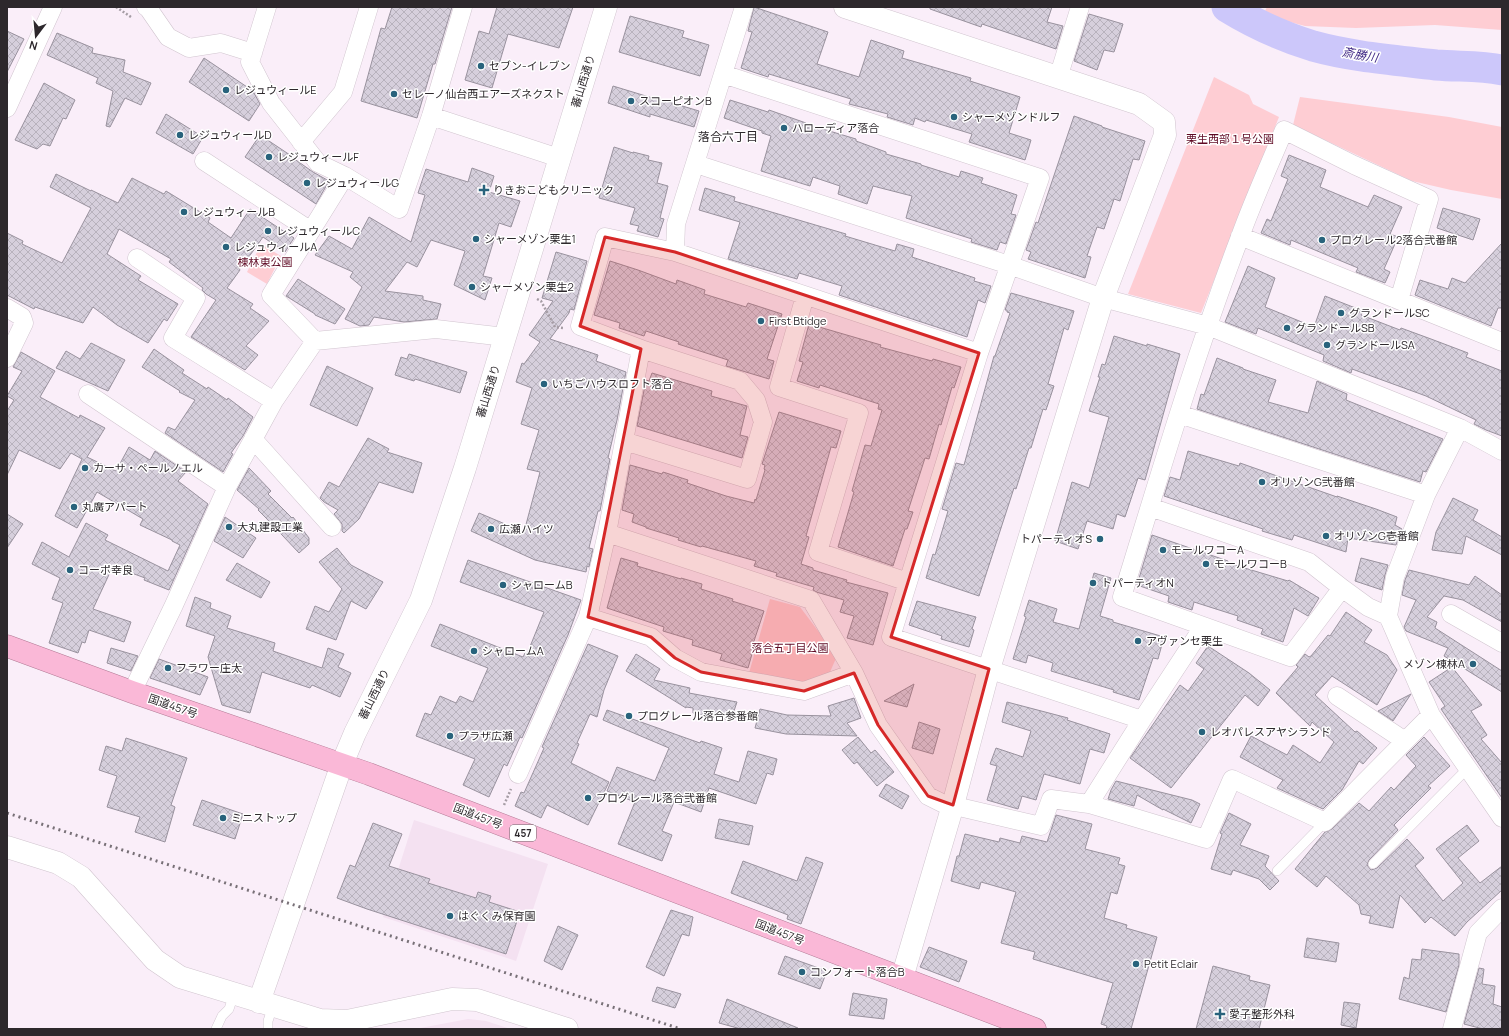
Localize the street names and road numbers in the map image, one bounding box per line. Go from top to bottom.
street label: 蕃山西通り [567,52,598,109]
street label: 蕃山西通り [472,362,503,419]
street label: 蕃山西通り [355,666,392,722]
street label: 国道457号 [146,690,200,721]
street label: 国道457号 [452,799,505,832]
road number: 457 [510,825,536,841]
street label: 国道457号 [754,915,807,948]

